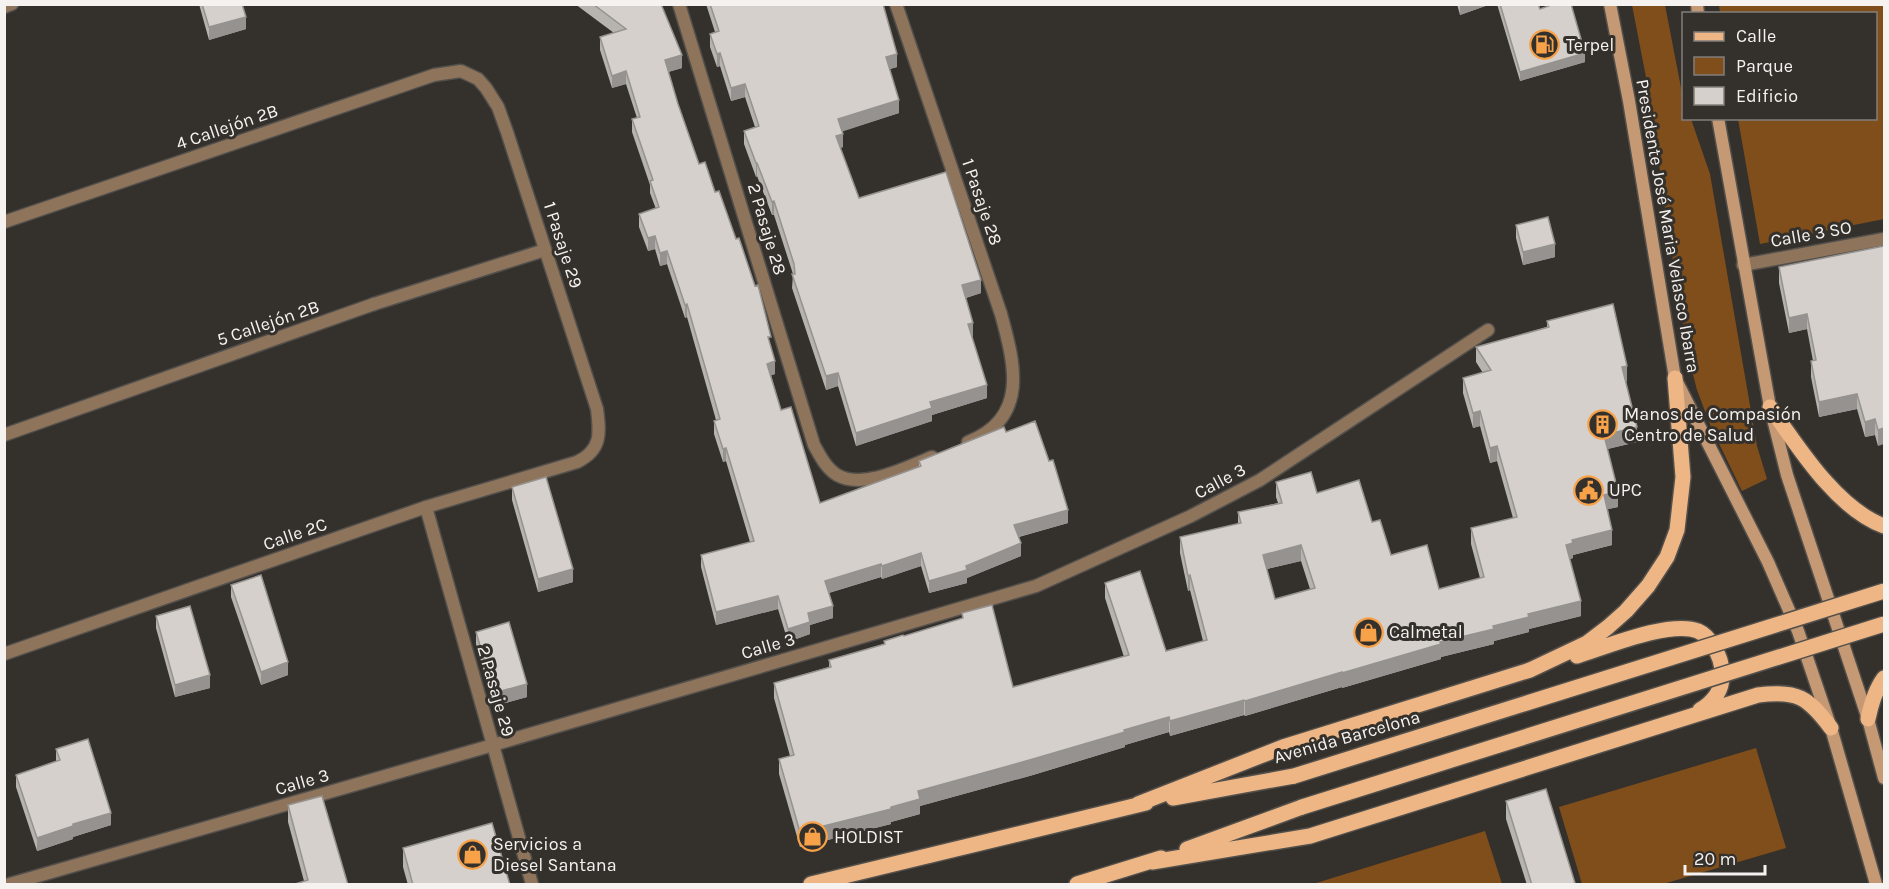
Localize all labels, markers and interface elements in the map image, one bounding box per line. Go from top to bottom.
legend [1682,12,1877,120]
text: Calle [1736,25,1776,47]
fuel station icon: Terpel [1529,29,1561,61]
place label: Terpel [1566,34,1614,56]
text: Parque [1736,55,1793,77]
street label: Presidente José Maria Velasco Ibarra [1631,77,1705,375]
text: Edificio [1736,85,1798,107]
street label: 4 Callejón 2B [173,99,281,155]
street label: 1 Pasaje 28 [957,156,1007,248]
street label: 2 Pasaje 28 [743,181,791,277]
street label: 1 Pasaje 29 [539,199,587,291]
street label: Calle 3 SO [1769,216,1853,252]
street label: 5 Callejón 2B [214,295,322,351]
place label: Manos de Compasión Centro de Salud [1624,403,1801,446]
building icon: Manos de Compasión Centro de Salud [1587,408,1619,440]
street label: Calle 3 [1190,458,1250,504]
public building icon: UPC [1572,474,1604,506]
place label: UPC [1609,479,1642,501]
street label: Calle 2C [260,513,330,555]
shop icon: Calmetal [1352,616,1384,648]
place label: Calmetal [1389,621,1463,643]
street label: Calle 3 [738,628,798,664]
street label: 2 Pasaje 29 [472,643,520,739]
street label: Avenida Barcelona [1271,706,1423,768]
street label: Calle 3 [272,764,332,800]
shop icon: HOLDIST [797,821,829,853]
place label: HOLDIST [834,826,903,848]
place label: Servicios a Diesel Santana [493,833,617,876]
shop icon: Servicios a Diesel Santana [456,838,488,870]
scale bar [1685,838,1764,876]
text: 20 m [1694,848,1736,870]

